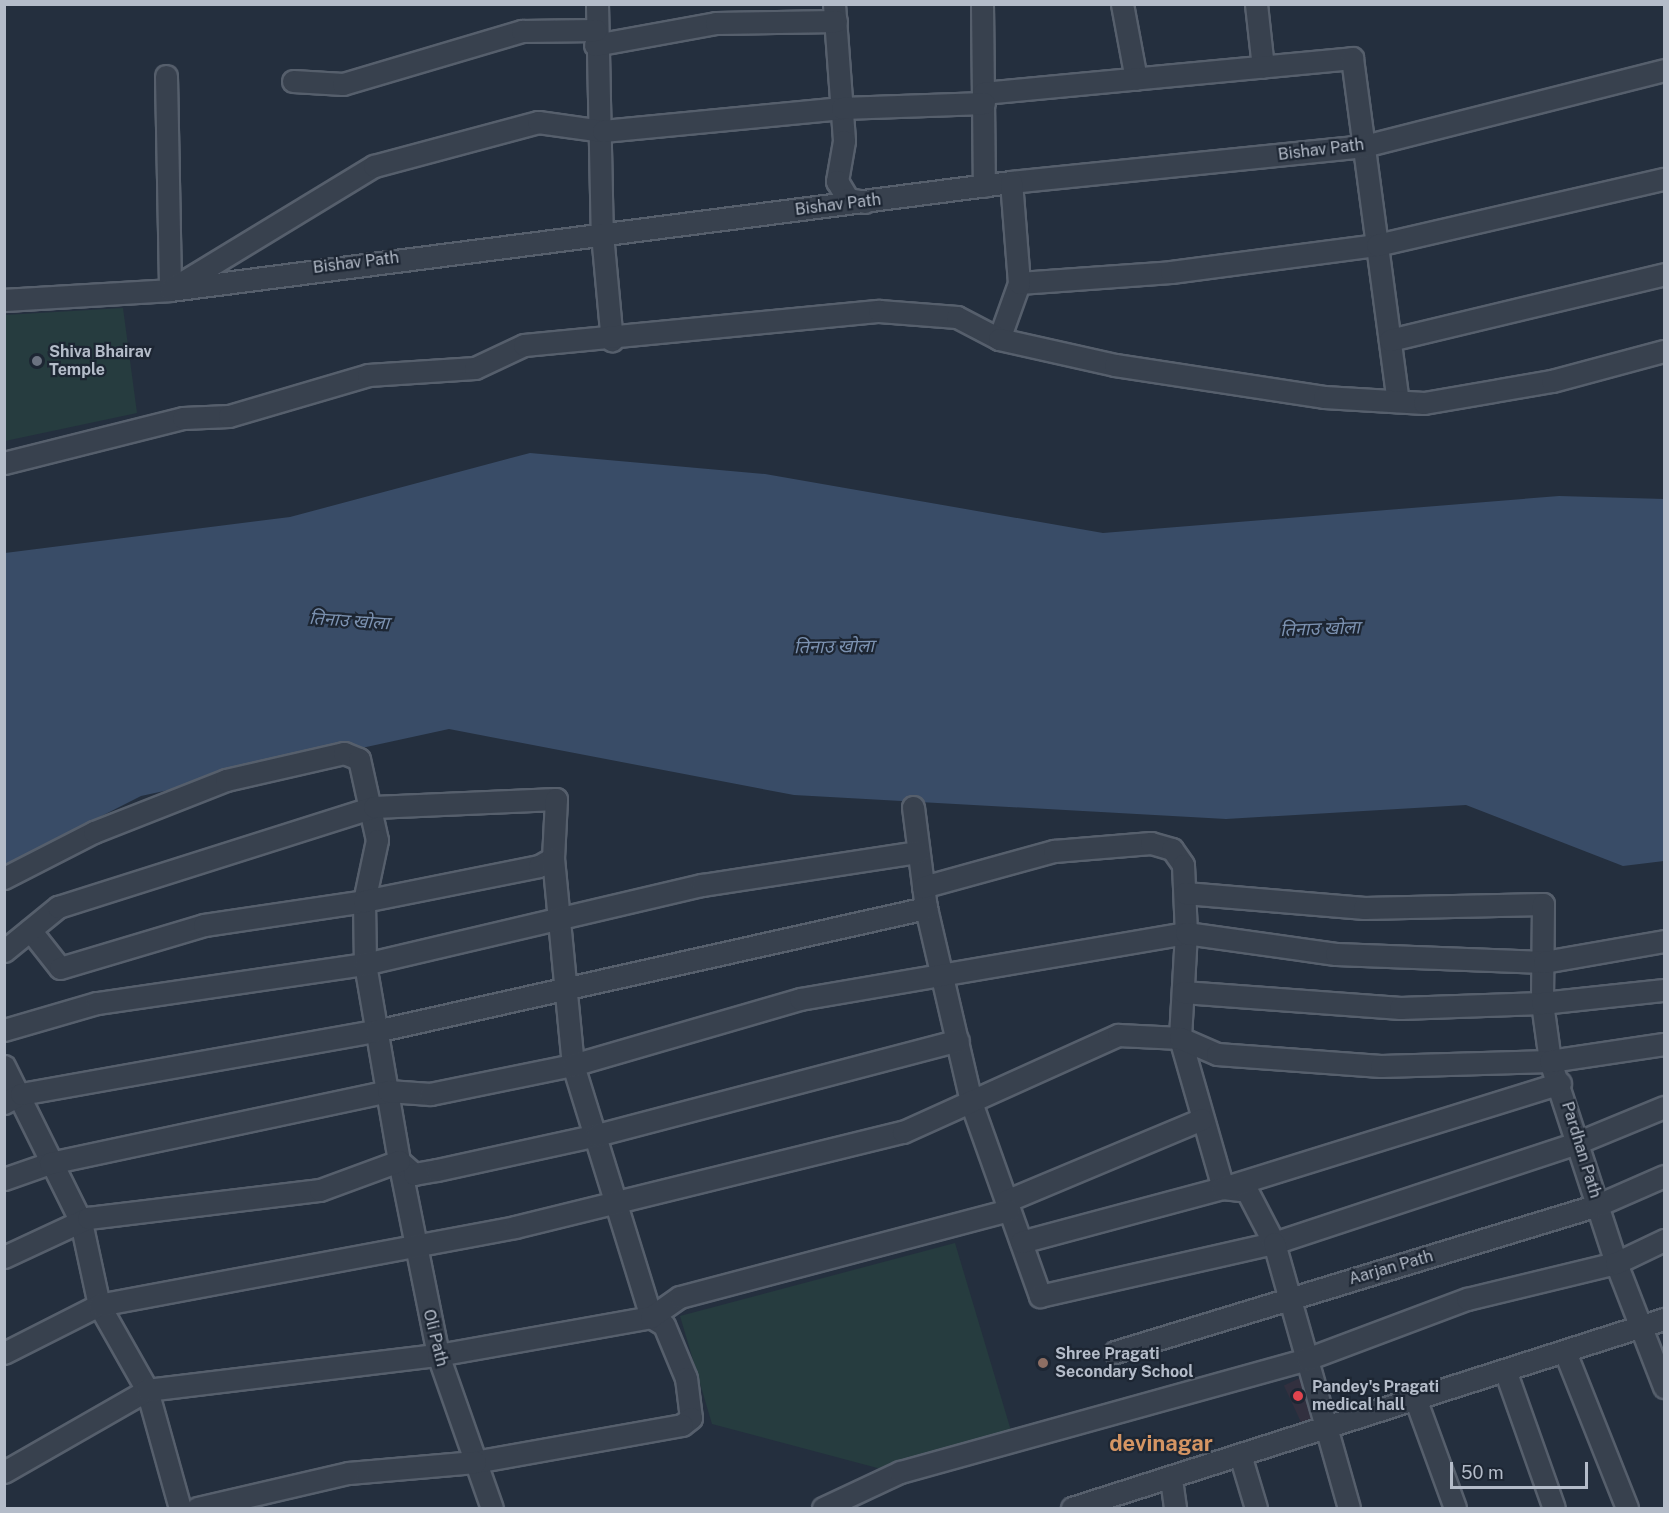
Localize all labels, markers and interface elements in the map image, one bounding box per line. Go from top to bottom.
street label: Bishav Path [1277,135,1365,165]
street label: Bishav Path [794,190,882,220]
street label: Bishav Path [312,248,400,278]
place label: Shiva Bhairav Temple [49,342,152,380]
marker: Shiva Bhairav Temple [30,354,44,368]
water label: तिनाउ खोला [308,607,390,635]
water label: तिनाउ खोला [1280,617,1360,641]
water label: तिनाउ खोला [794,636,874,658]
street label: Pardhan Path [1557,1099,1605,1201]
street label: Aarjan Path [1347,1247,1435,1289]
street label: Oli Path [419,1307,451,1369]
place label: Shree Pragati Secondary School [1055,1344,1194,1382]
marker: Shree Pragati Secondary School [1036,1356,1050,1370]
place label: Pandey's Pragati medical hall [1312,1377,1439,1415]
marker: Pandey's Pragati medical hall [1289,1387,1307,1405]
district label: devinagar [1109,1431,1213,1457]
scale bar [1453,1450,1591,1488]
text: 50 m [1461,1462,1504,1483]

